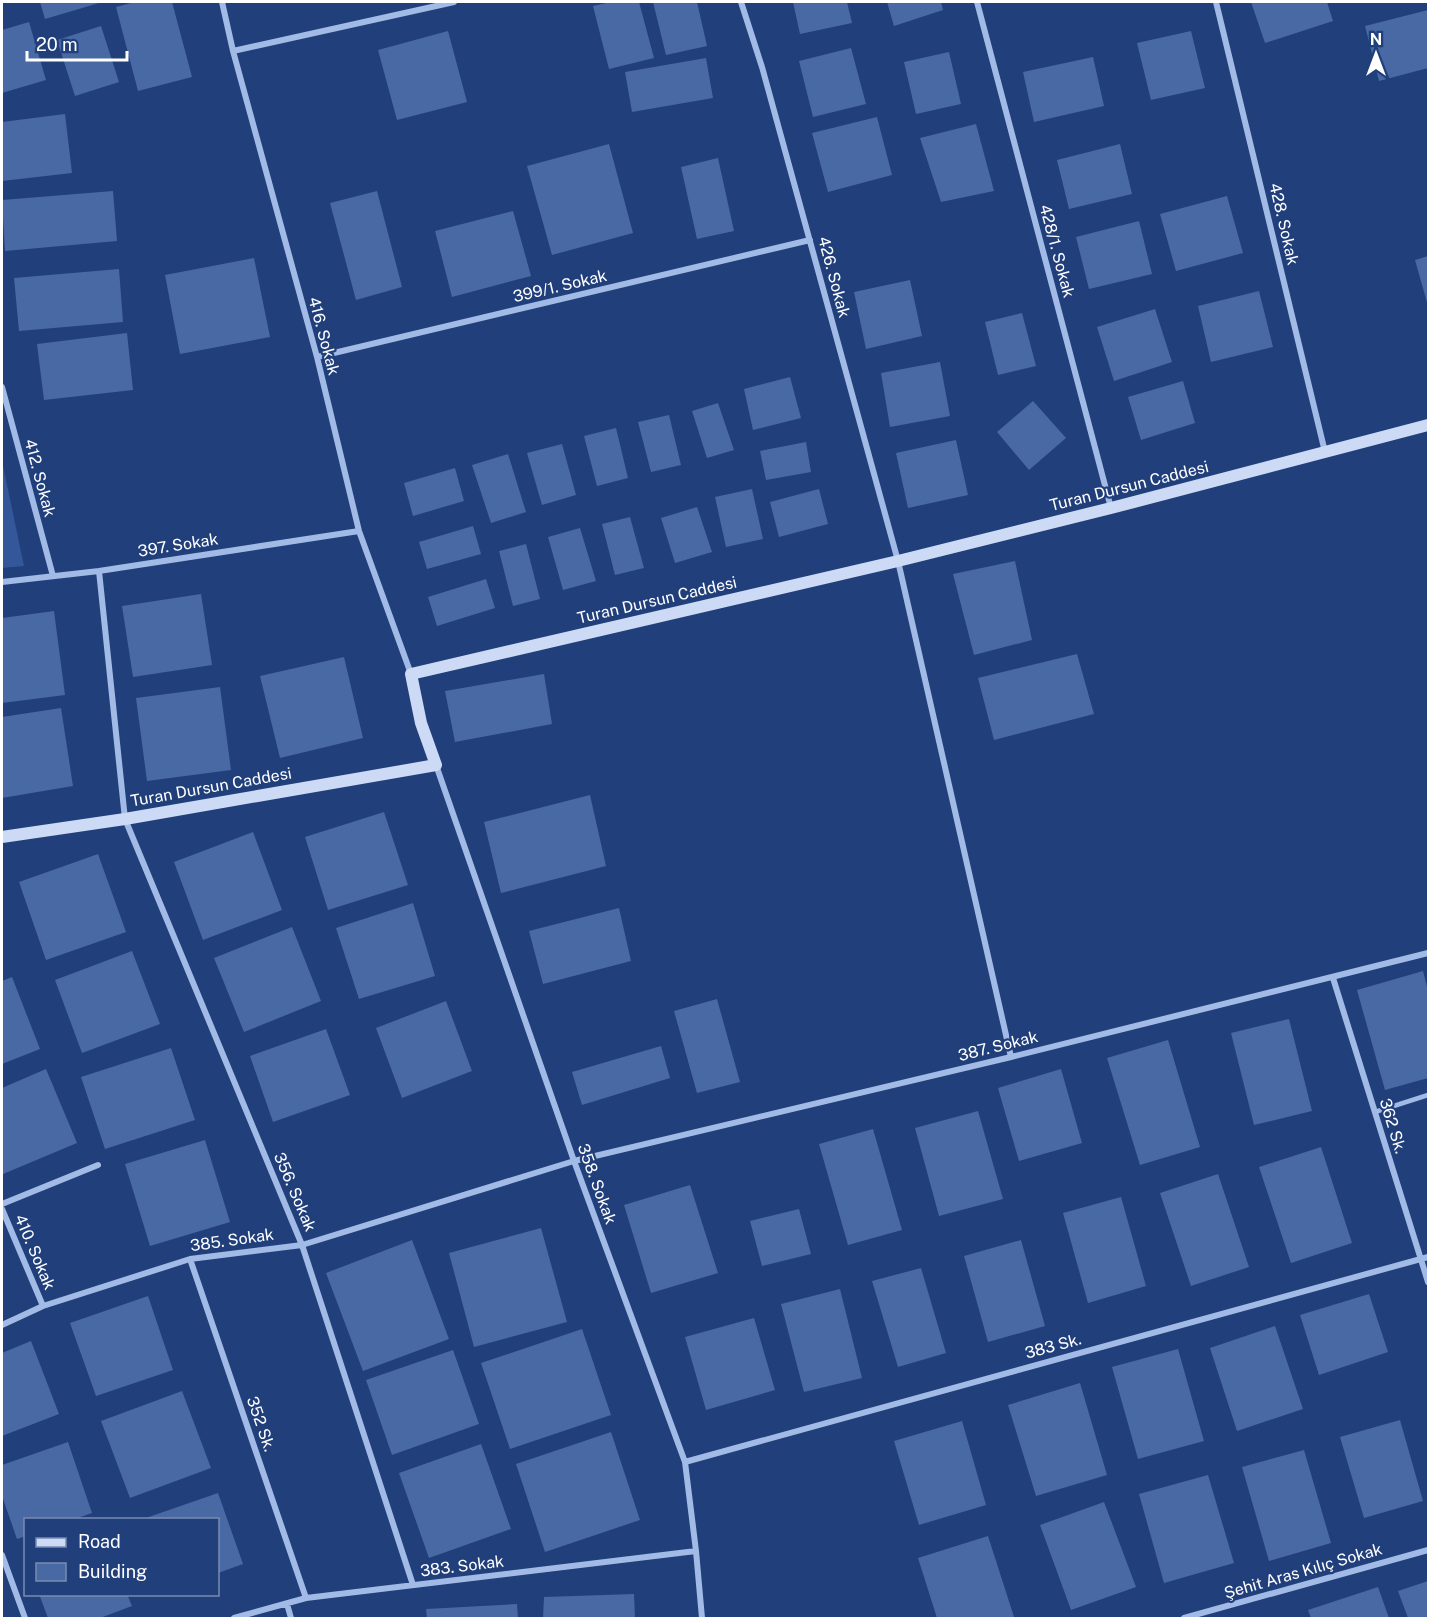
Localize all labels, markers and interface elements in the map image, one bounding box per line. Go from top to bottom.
scale bar [27,24,128,62]
north arrow [1346,24,1406,84]
text: N [1370,30,1382,49]
text: 20 m [36,34,78,55]
street label: 428. Sokak [1265,181,1303,267]
street label: 428/1. Sokak [1035,202,1079,300]
street label: 426. Sokak [814,234,854,320]
street label: 399/1. Sokak [511,266,609,306]
street label: 416. Sokak [304,295,344,377]
street label: 412. Sokak [20,437,60,519]
street label: Turan Dursun Caddesi [1048,457,1210,515]
street label: 397. Sokak [136,529,220,561]
street label: Turan Dursun Caddesi [575,572,739,628]
street label: Turan Dursun Caddesi [129,763,293,811]
street label: 387. Sokak [956,1027,1040,1065]
street label: 362 Sk. [1376,1096,1410,1156]
street label: 358. Sokak [574,1141,620,1227]
street label: 356. Sokak [270,1150,320,1234]
street label: 410. Sokak [11,1211,59,1293]
street label: 385. Sokak [189,1225,275,1255]
street label: 383 Sk. [1023,1329,1083,1363]
street label: 352 Sk. [243,1394,279,1454]
legend [24,1518,219,1596]
text: Road [78,1531,121,1552]
street label: Şehit Aras Kılıç Sokak [1222,1539,1384,1603]
street label: 383. Sokak [419,1551,505,1581]
text: Building [78,1561,147,1582]

